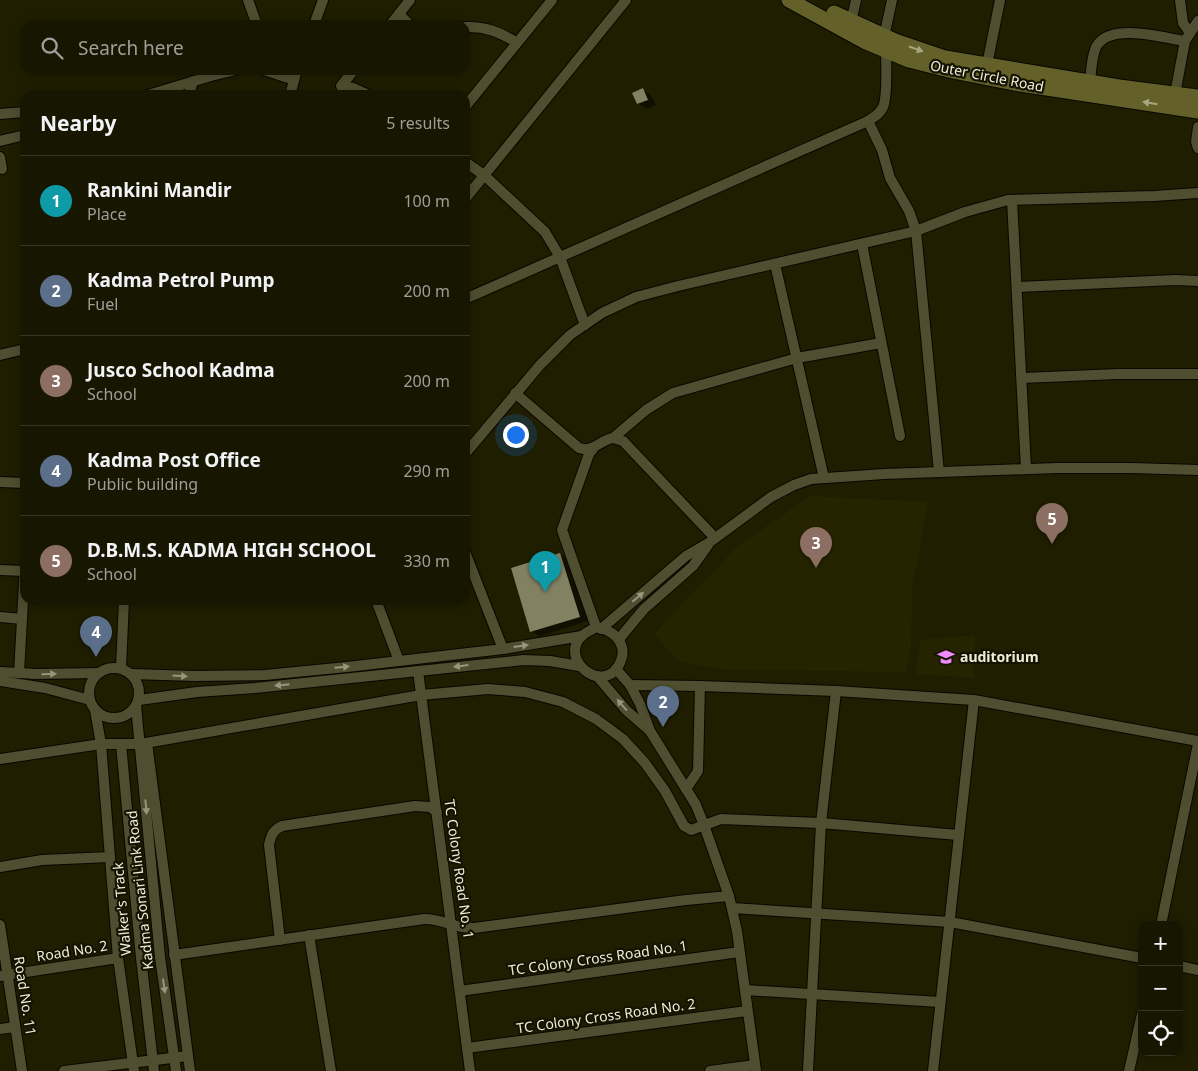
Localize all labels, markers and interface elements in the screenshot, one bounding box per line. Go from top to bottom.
search box [20,20,470,75]
icon: search [38,34,66,62]
text: Search here [78,35,184,61]
one-way arrow [909,45,924,53]
street label: Outer Circle Road [929,55,1046,96]
one-way arrow [1141,99,1157,107]
text: Nearby [40,109,116,137]
text: 5 results [386,112,450,134]
text: Rankini Mandir [87,177,231,203]
text: 1 [51,190,61,212]
text: 100 m [403,190,450,212]
text: Place [87,203,127,225]
text: Kadma Petrol Pump [87,267,275,293]
text: 2 [51,280,61,302]
text: 200 m [403,280,450,302]
text: Fuel [87,293,118,315]
text: Jusco School Kadma [87,357,275,383]
text: 3 [51,370,61,392]
text: 200 m [403,370,450,392]
text: School [87,383,137,405]
your location [503,422,529,448]
text: Kadma Post Office [87,447,261,473]
text: 4 [51,460,61,482]
text: 290 m [403,460,450,482]
text: Public building [87,473,198,495]
pin: 5 [1036,503,1068,544]
pin: 3 [800,527,832,568]
text: D.B.M.S. KADMA HIGH SCHOOL [87,537,376,563]
text: 5 [51,550,61,572]
text: 330 m [403,550,450,572]
pin: 1 [529,551,561,592]
text: School [87,563,137,585]
one-way arrow [631,591,644,602]
pin: 4 [80,616,112,657]
one-way arrow [513,642,529,650]
school or university icon: auditorium [936,647,956,667]
place label: auditorium [960,647,1039,666]
one-way arrow [453,662,469,670]
one-way arrow [335,663,351,671]
one-way arrow [41,670,57,678]
one-way arrow [173,672,189,680]
one-way arrow [274,681,290,689]
pin: 2 [647,686,679,727]
one-way arrow [616,699,627,712]
street label: TC Colony Road No. 1 [440,798,479,940]
one-way arrow [142,799,150,815]
street label: Kadma Sonari Link Road [122,810,157,970]
street label: Walker's Track [108,861,135,957]
map controls [1138,921,1183,1056]
button: + [1138,921,1183,966]
street label: Road No. 2 [35,936,109,966]
street label: TC Colony Cross Road No. 1 [507,936,689,979]
street label: Road No. 11 [10,955,41,1037]
button: − [1138,966,1183,1011]
one-way arrow [160,978,168,994]
street label: TC Colony Cross Road No. 2 [515,994,697,1037]
button: locate [1138,1011,1183,1056]

